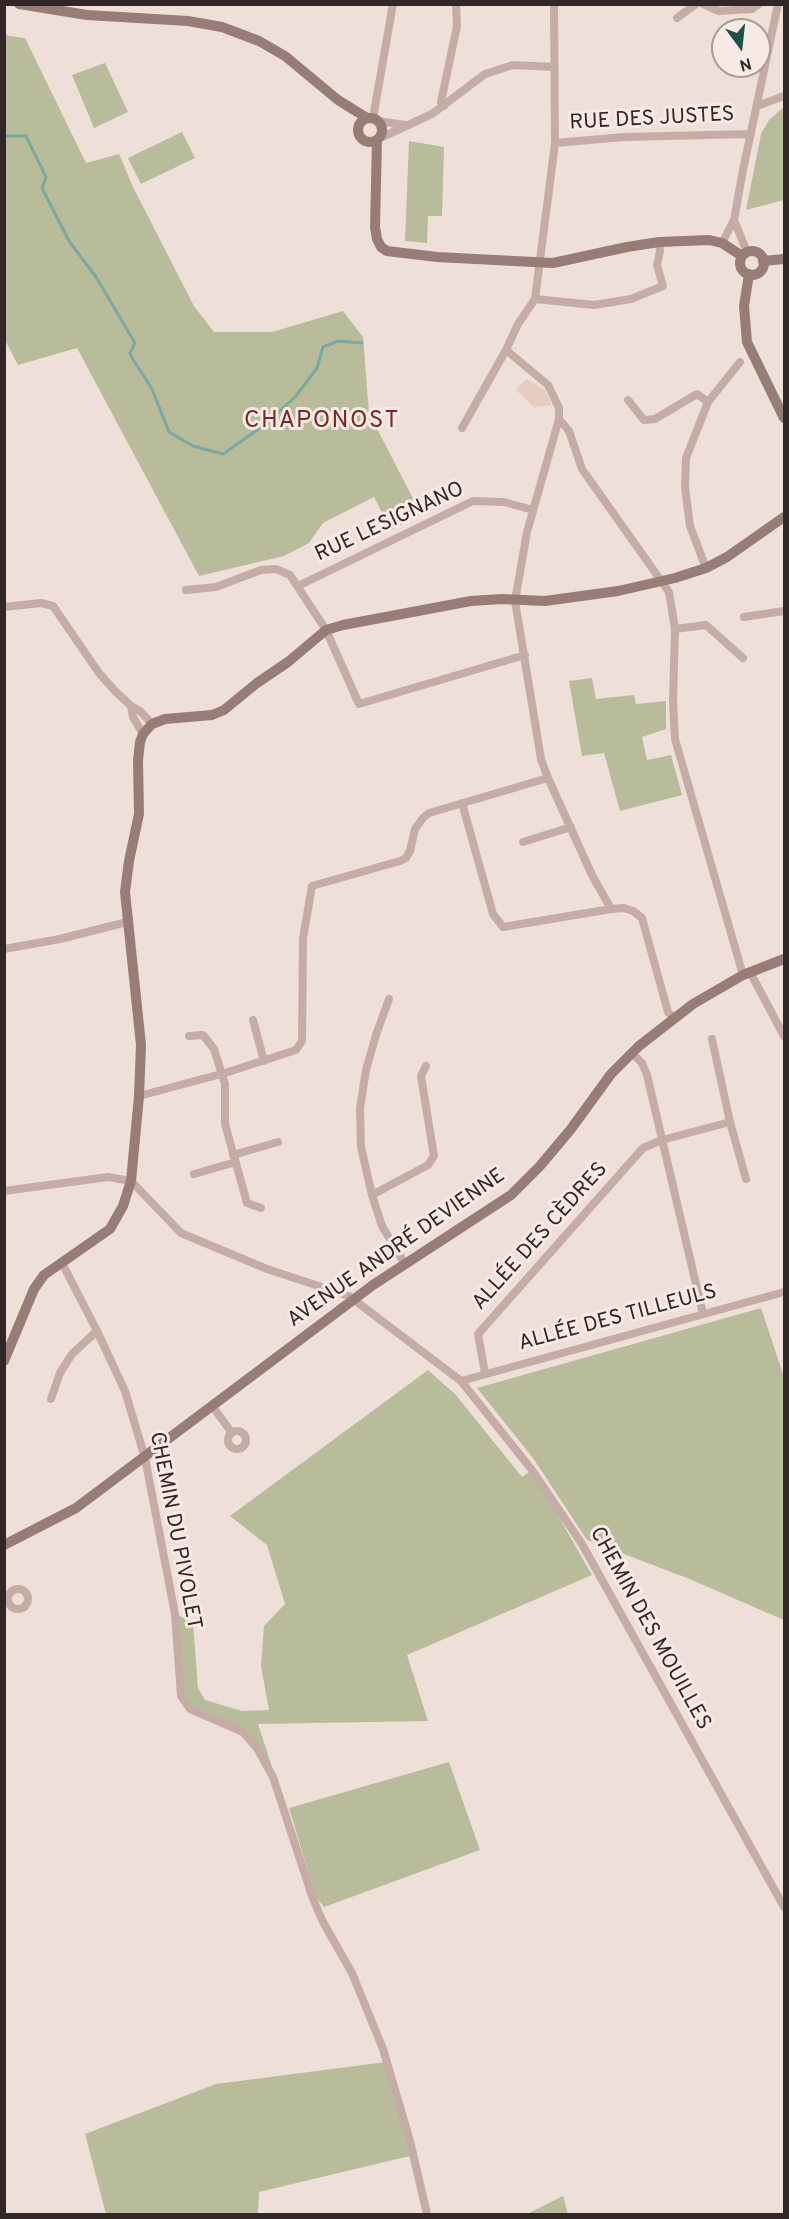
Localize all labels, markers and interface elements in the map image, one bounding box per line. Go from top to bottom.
north arrow [711,18,771,78]
text: N [737,52,753,75]
street label: RUE DES JUSTES [569,103,735,137]
district label: CHAPONOST [244,408,400,436]
street label: RUE LESIGNANO [312,478,468,568]
street label: ALLÉE DES CÈDRES [468,1158,614,1316]
street label: AVENUE ANDRÉ DEVIENNE [283,1164,511,1334]
street label: ALLÉE DES TILLEULS [516,1280,720,1358]
street label: CHEMIN DU PIVOLET [142,1430,206,1632]
street label: CHEMIN DES MOUILLES [583,1523,715,1735]

